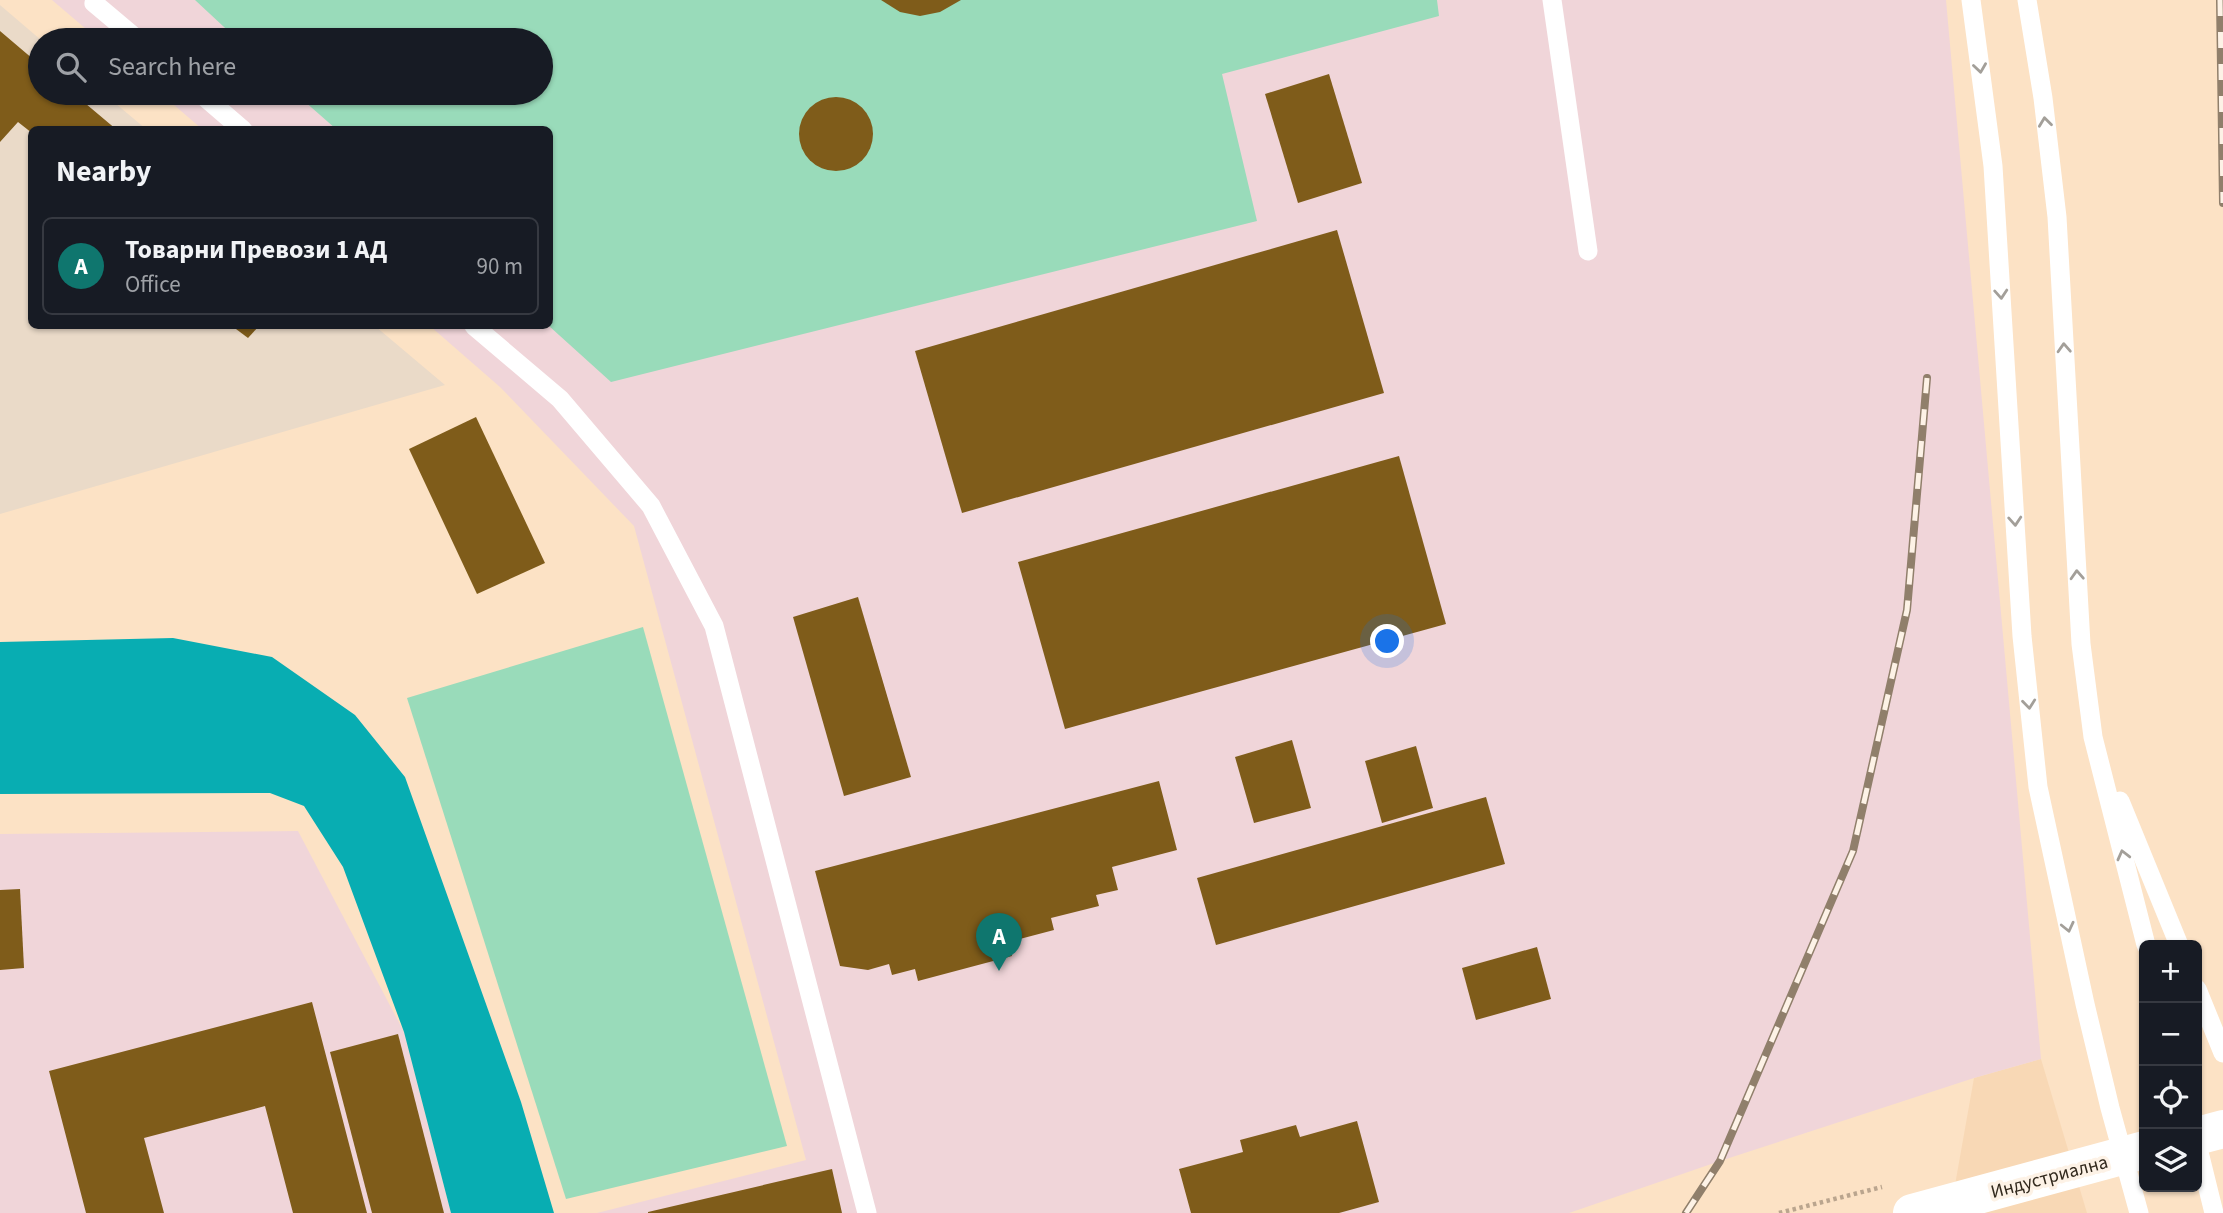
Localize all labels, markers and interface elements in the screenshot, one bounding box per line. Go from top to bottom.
search box [28,28,553,105]
icon: search [52,48,90,86]
text: Search here [108,48,236,85]
one-way arrow [1973,62,1988,74]
one-way arrow [2038,116,2053,128]
text: Nearby [56,150,151,193]
text: Товарни Превози 1 АД [125,231,387,268]
text: A [74,250,88,283]
text: 90 m [476,250,523,283]
text: Office [125,268,181,301]
one-way arrow [1993,289,2008,300]
one-way arrow [2057,343,2072,354]
one-way arrow [2007,516,2022,527]
one-way arrow [2069,570,2084,581]
your location [1370,624,1404,658]
one-way arrow [2021,698,2036,709]
one-way arrow [2117,849,2131,861]
pin: A [976,913,1022,971]
one-way arrow [2059,921,2074,933]
map controls [2139,940,2202,1192]
button: + [2139,940,2202,1003]
button: − [2139,1003,2202,1066]
button: locate [2139,1066,2202,1129]
button: layers [2139,1129,2202,1192]
street label: Индустриална [1988,1149,2111,1206]

